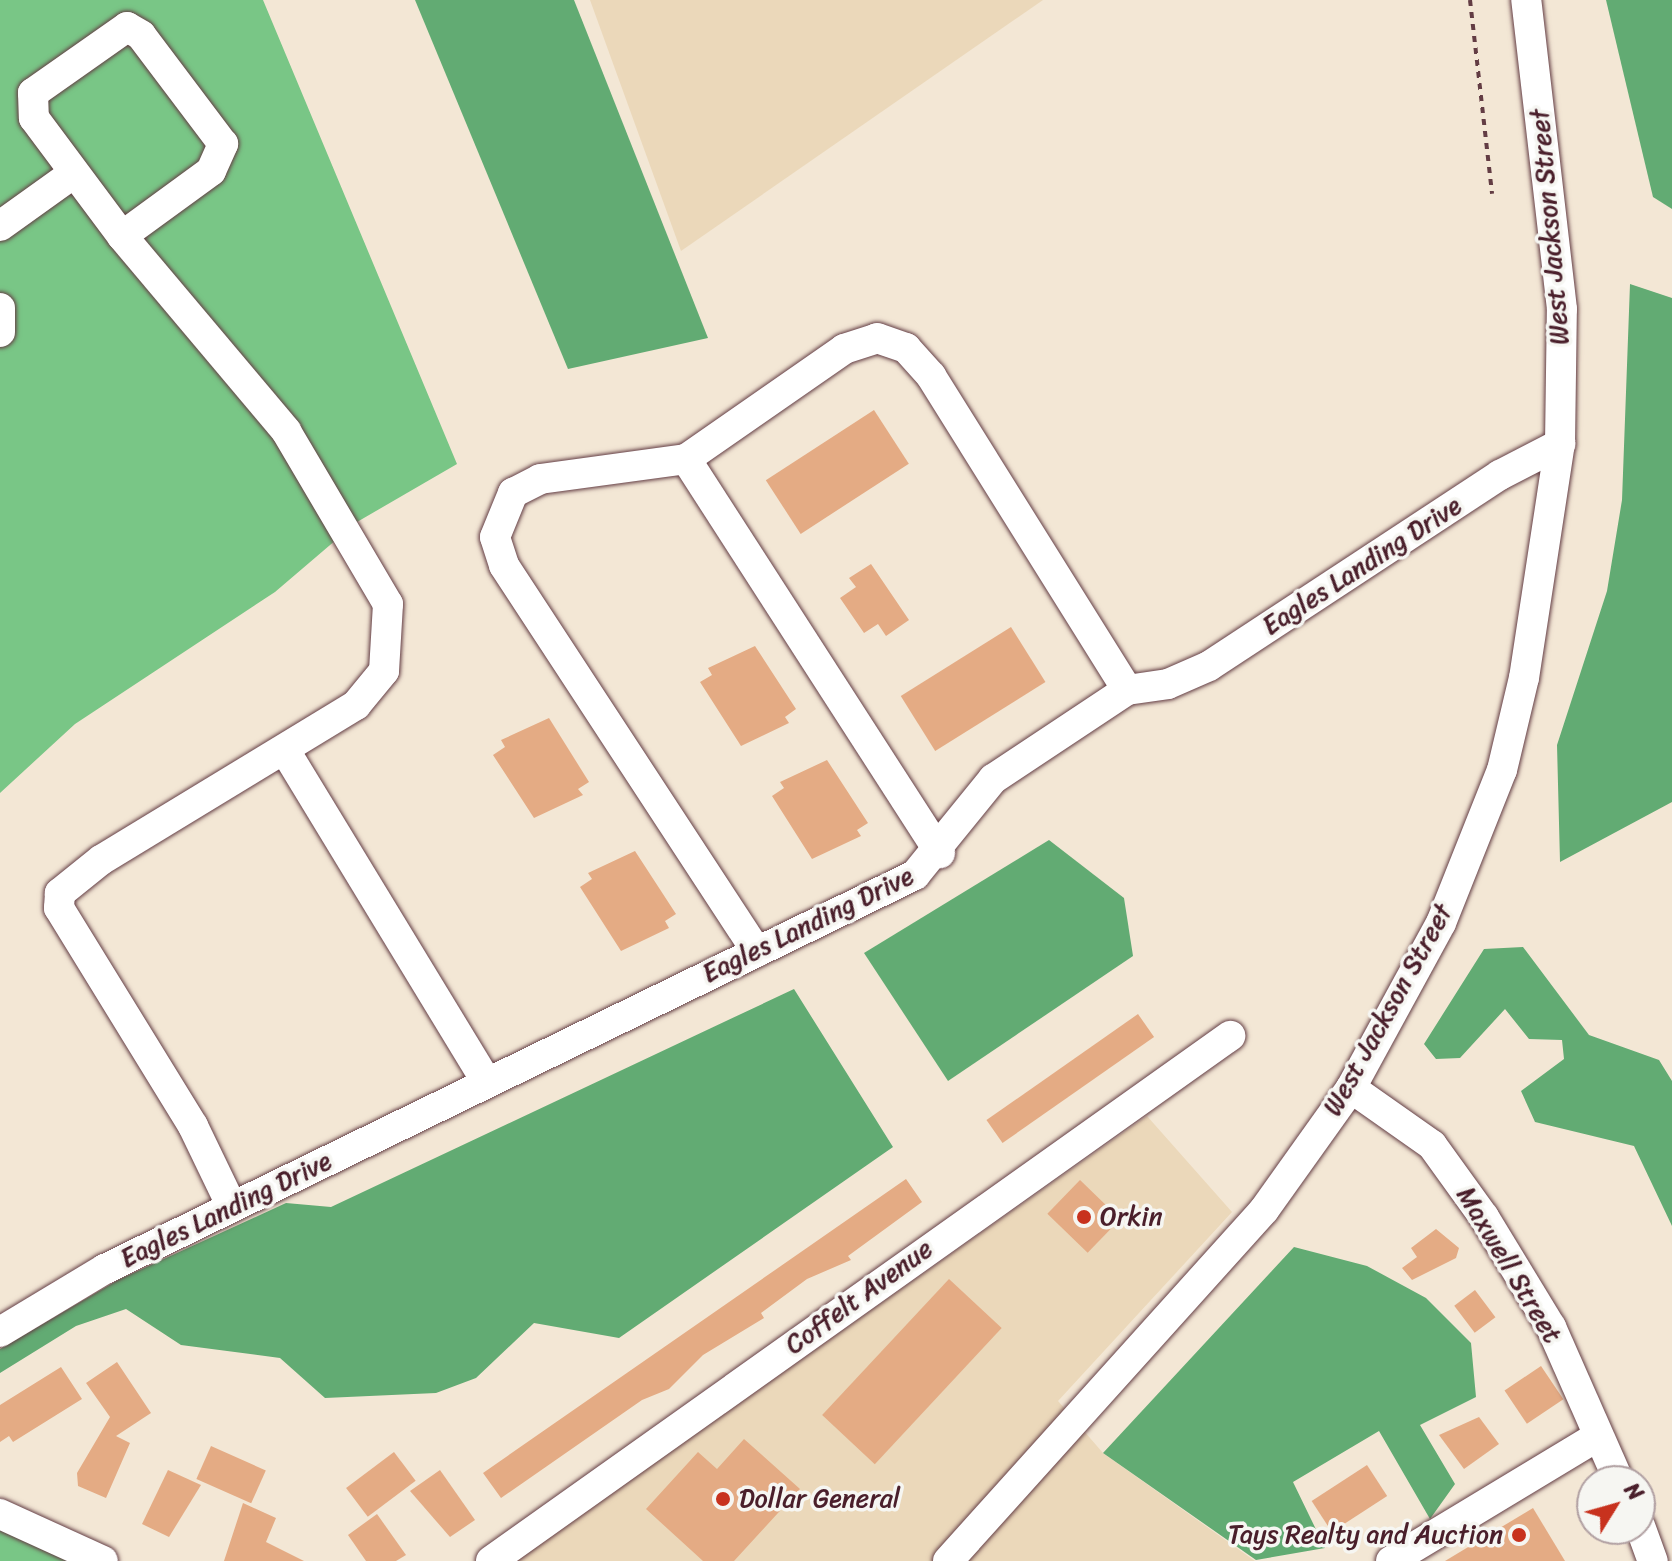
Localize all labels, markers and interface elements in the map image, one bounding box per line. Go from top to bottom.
street label: West Jackson Street [1524,108,1576,346]
street label: Eagles Landing Drive [1256,490,1468,642]
street label: Eagles Landing Drive [697,860,919,990]
street label: West Jackson Street [1317,899,1459,1121]
street label: Eagles Landing Drive [115,1145,337,1275]
street label: Maxwell Street [1450,1182,1568,1348]
place label: Orkin [1100,1201,1163,1233]
marker: Orkin [1075,1208,1093,1226]
street label: Coffelt Avenue [779,1233,939,1361]
north arrow [1576,1465,1656,1545]
text: N [1614,1474,1654,1509]
place label: Dollar General [739,1483,901,1515]
marker: Dollar General [714,1490,732,1508]
place label: Tays Realty and Auction [1228,1519,1503,1551]
marker: Tays Realty and Auction [1510,1526,1528,1544]

